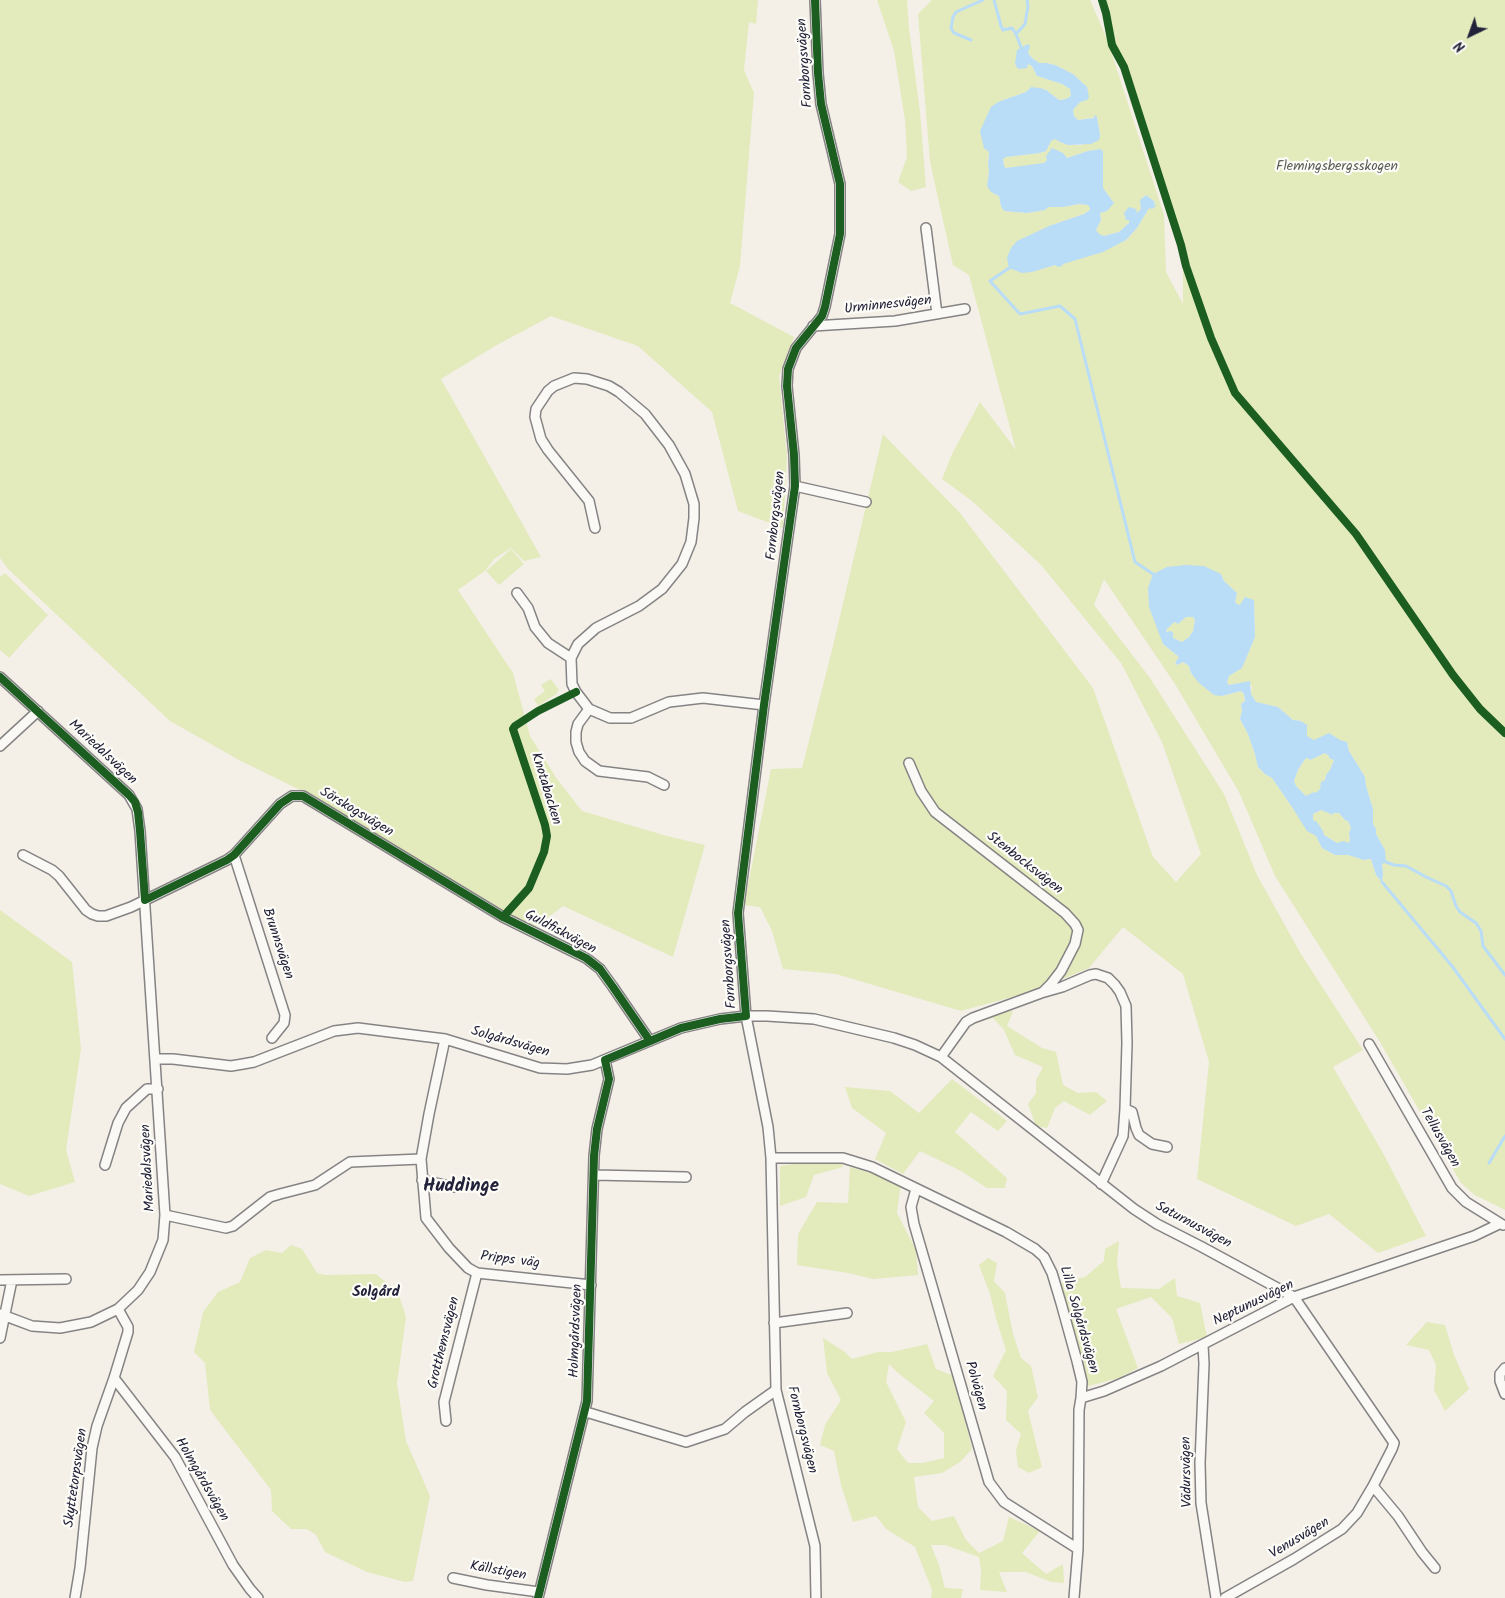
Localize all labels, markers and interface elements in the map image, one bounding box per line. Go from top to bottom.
north arrow [1445,10,1495,60]
street label: Fornborgsvägen [794,18,818,108]
text: N [1449,35,1471,57]
park label: Flemingsbergsskogen [1276,160,1398,176]
street label: Urminnesvägen [844,293,932,319]
street label: Fornborgsvägen [764,471,790,561]
street label: Mariedalsvägen [64,717,140,789]
street label: Knotabacken [526,751,564,827]
street label: Sörskogsvägen [316,784,396,842]
street label: Stenbocksvägen [983,829,1065,899]
street label: Brunnsvägen [258,906,296,982]
street label: Guldfiskvägen [521,907,599,959]
street label: Fornborgsvägen [718,919,742,1009]
street label: Solgårdsvägen [469,1024,551,1062]
street label: Tellusvägen [1415,1105,1463,1171]
street label: Mariedalsvägen [138,1124,160,1212]
district label: Huddinge [423,1177,499,1199]
street label: Saturnusvägen [1152,1199,1234,1253]
street label: Pripps väg [479,1249,541,1273]
street label: Lilla Solgårdsvägen [1055,1264,1101,1376]
street label: Neptunusvägen [1211,1277,1297,1331]
district label: Solgård [352,1284,400,1302]
street label: Holmgårdsvägen [567,1284,587,1378]
street label: Grotthemsvägen [425,1295,465,1391]
street label: Polvägen [960,1360,990,1412]
street label: Fornborgsvägen [782,1384,820,1476]
street label: Skyttetorpsvägen [62,1427,92,1529]
street label: Holmgårdsvägen [170,1435,232,1525]
street label: Vädursvägen [1179,1436,1197,1508]
street label: Venusvägen [1267,1515,1333,1563]
street label: Källstigen [469,1559,527,1585]

